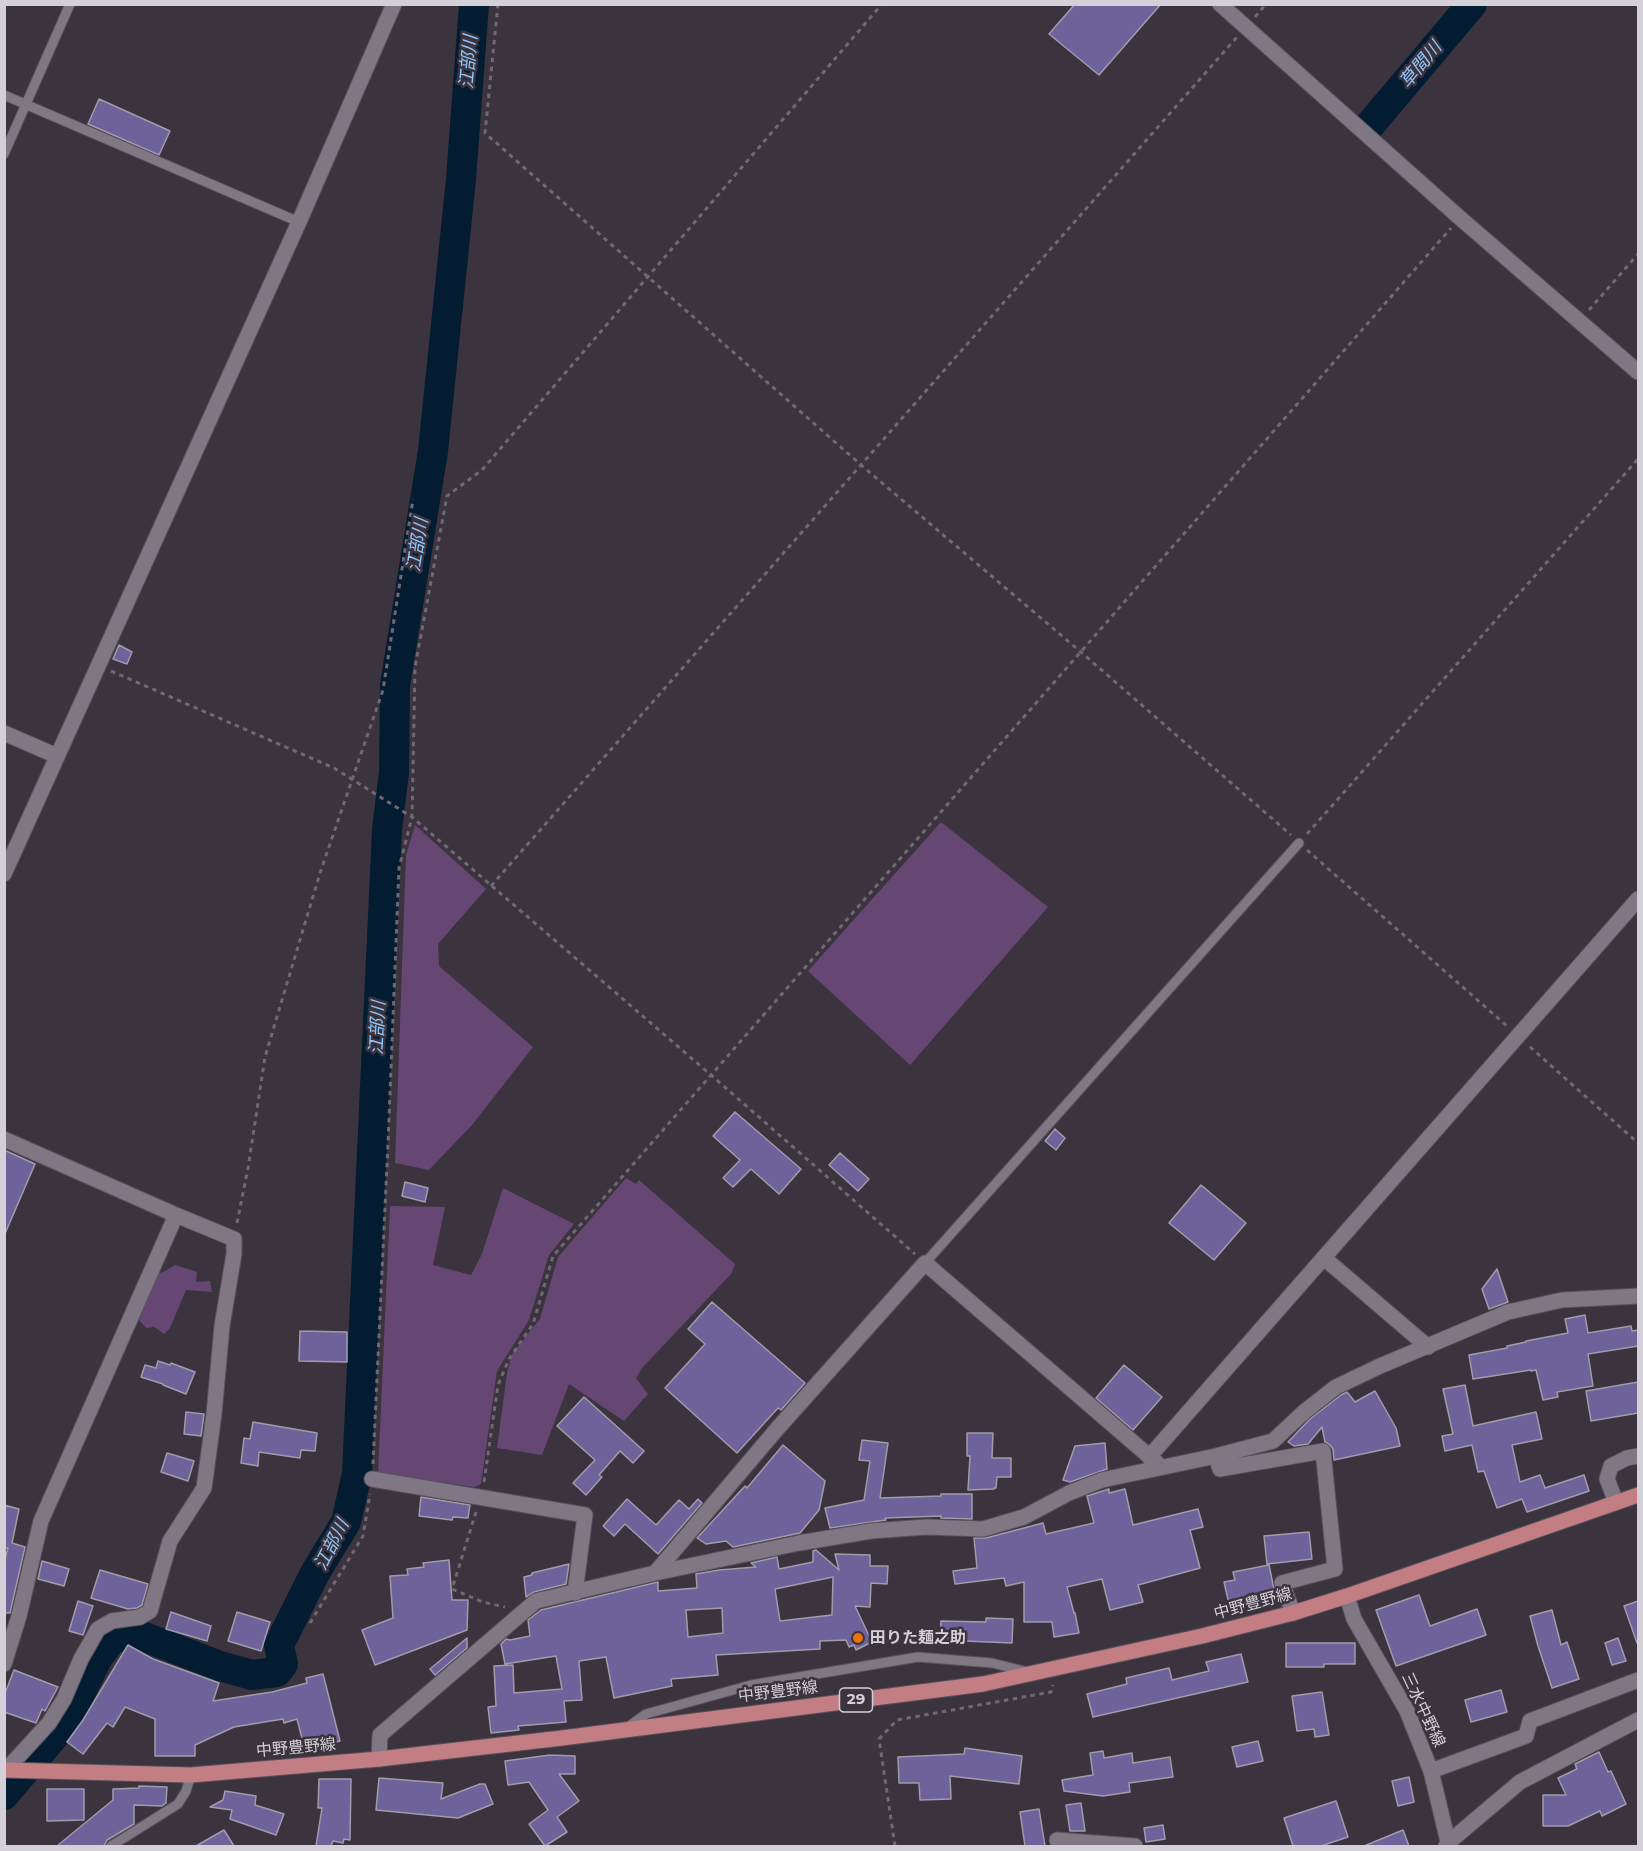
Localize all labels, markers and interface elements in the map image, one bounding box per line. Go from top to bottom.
water label: 江部川 [456,34,482,90]
water label: 草間川 [1395,37,1447,93]
water label: 江部川 [403,517,433,573]
water label: 江部川 [366,1000,390,1056]
water label: 江部川 [310,1516,354,1574]
street label: 中野豊野線 [1212,1584,1294,1624]
place label: 田りた麺之助 [870,1628,966,1648]
marker: 田りた麺之助 [851,1631,865,1645]
street label: 三水中野線 [1397,1670,1449,1750]
street label: 中野豊野線 [737,1678,819,1706]
road number: 29 [840,1688,872,1712]
street label: 中野豊野線 [255,1735,337,1761]

